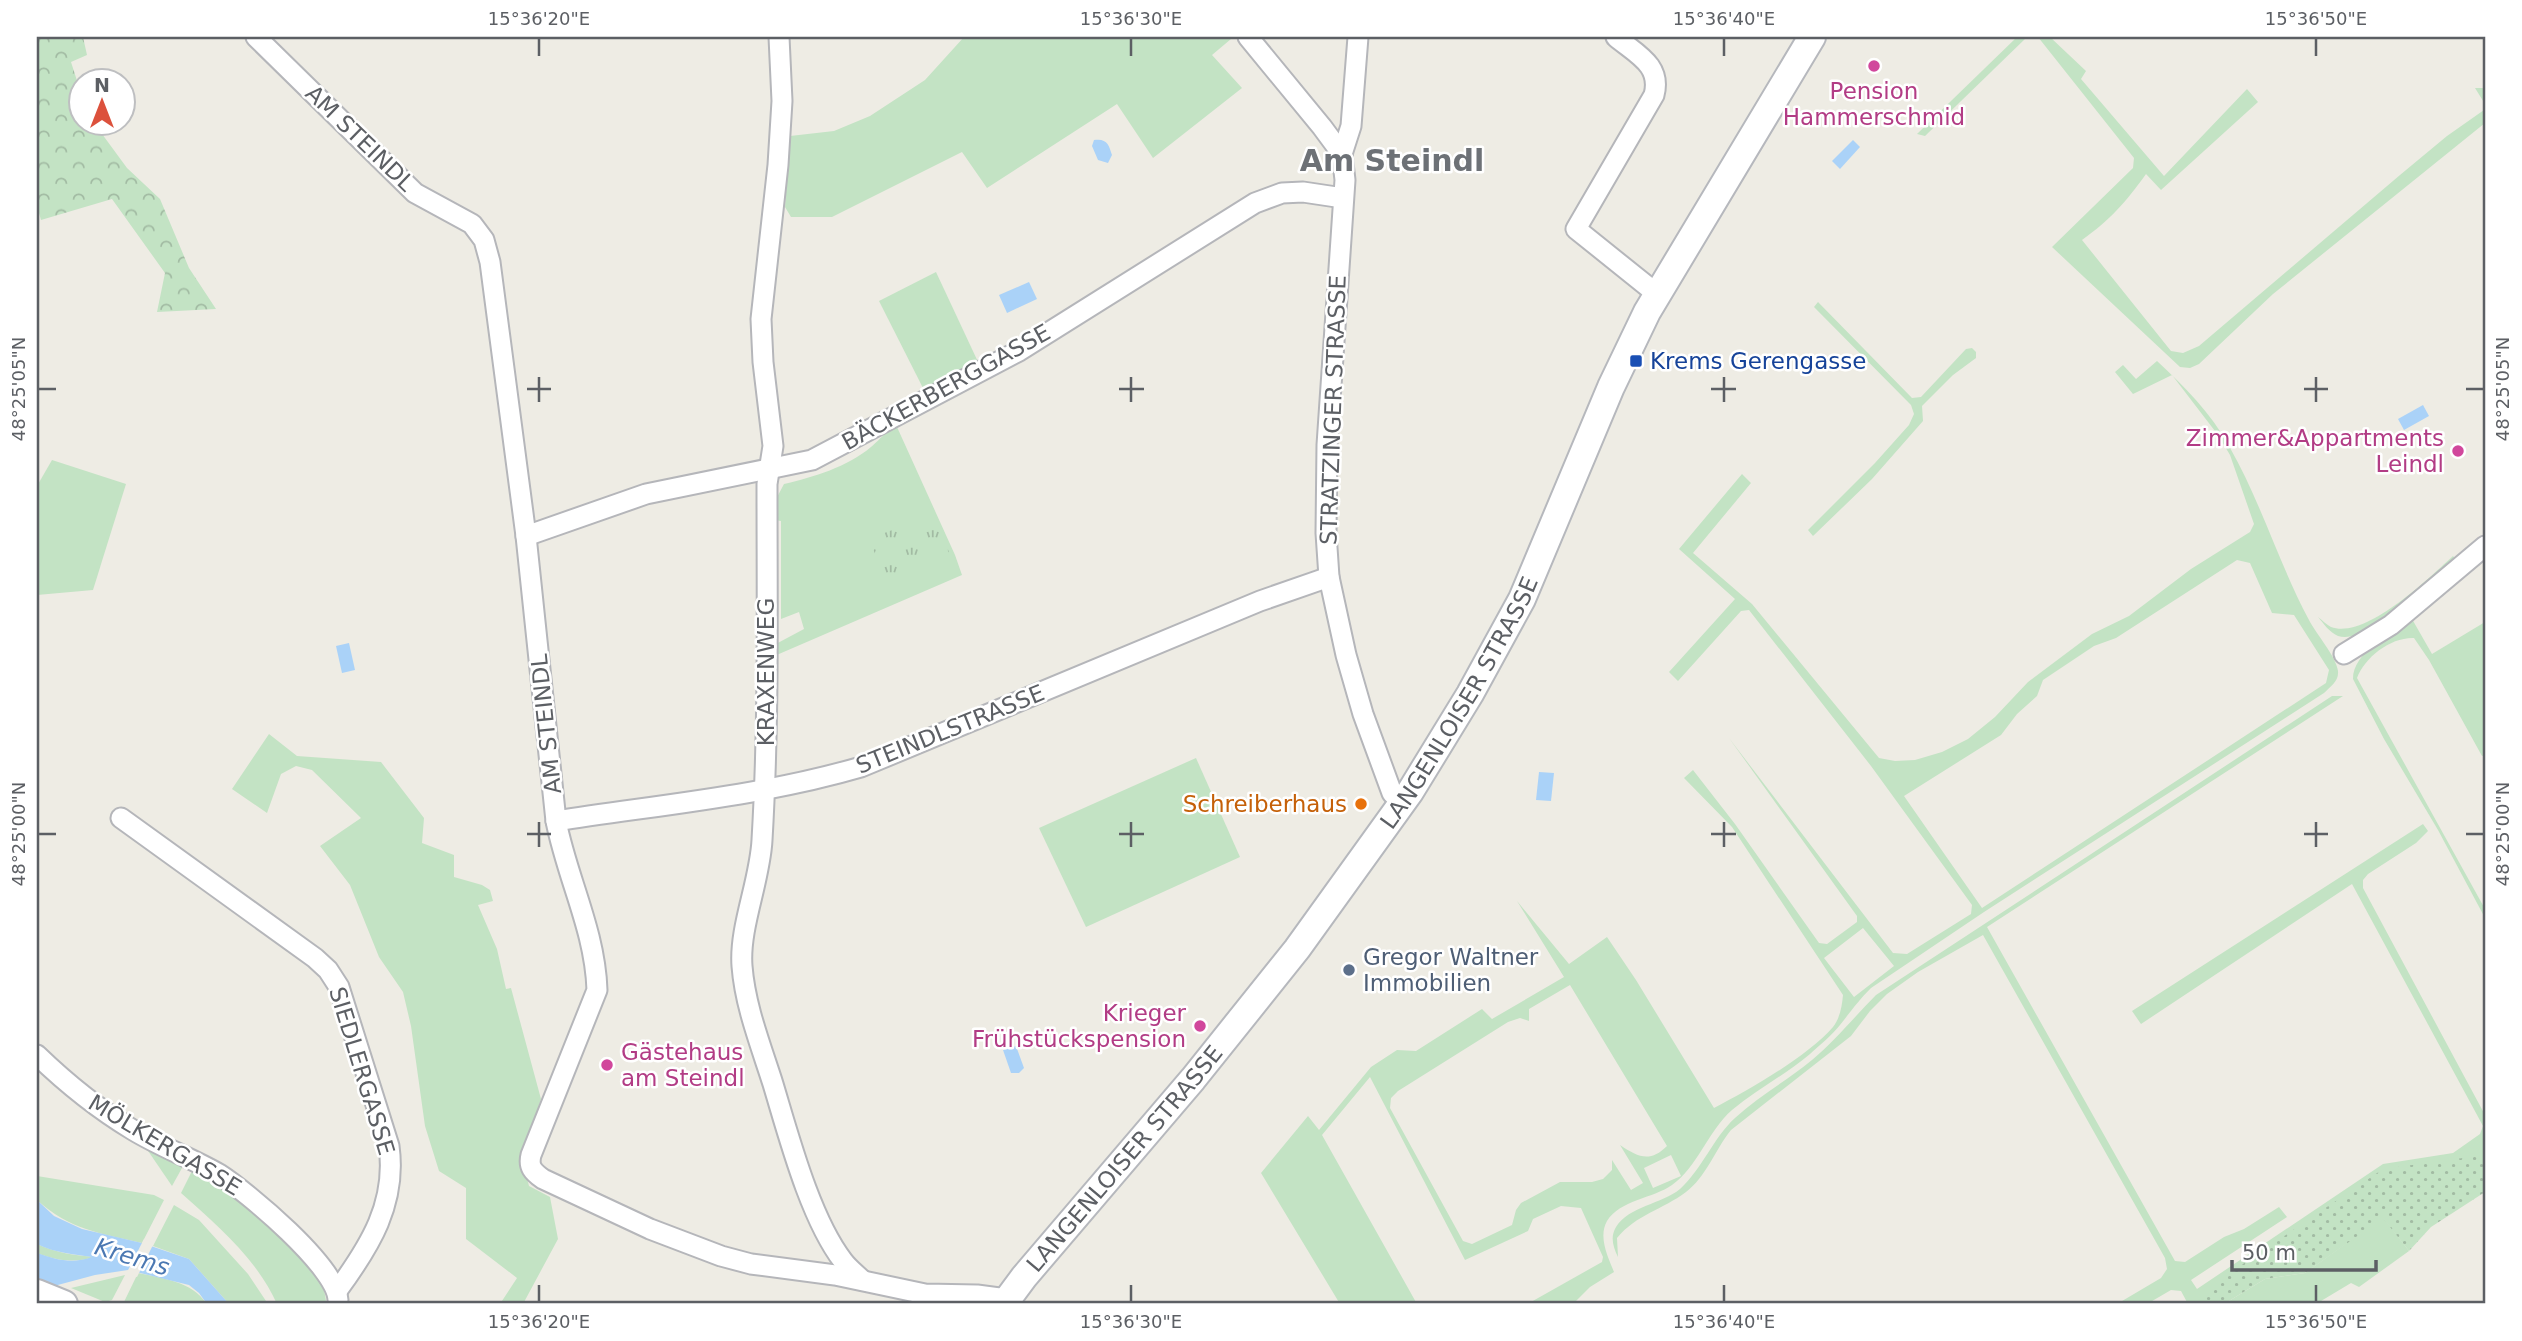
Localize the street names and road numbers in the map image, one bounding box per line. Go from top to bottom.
street label: AM STEINDL [300,80,420,196]
street label: STRATZINGER STRASSE [1315,275,1351,545]
street label: BÄCKERBERGGASSE [837,318,1055,455]
street label: LANGENLOISER STRASSE [1375,573,1543,834]
street label: KRAXENWEG [753,598,779,746]
street label: AM STEINDL [526,653,566,795]
street label: STEINDLSTRASSE [852,679,1048,779]
street label: SIEDLERGASSE [324,984,400,1158]
street label: LANGENLOISER STRASSE [1021,1040,1228,1277]
street label: MÖLKERGASSE [84,1088,247,1201]

